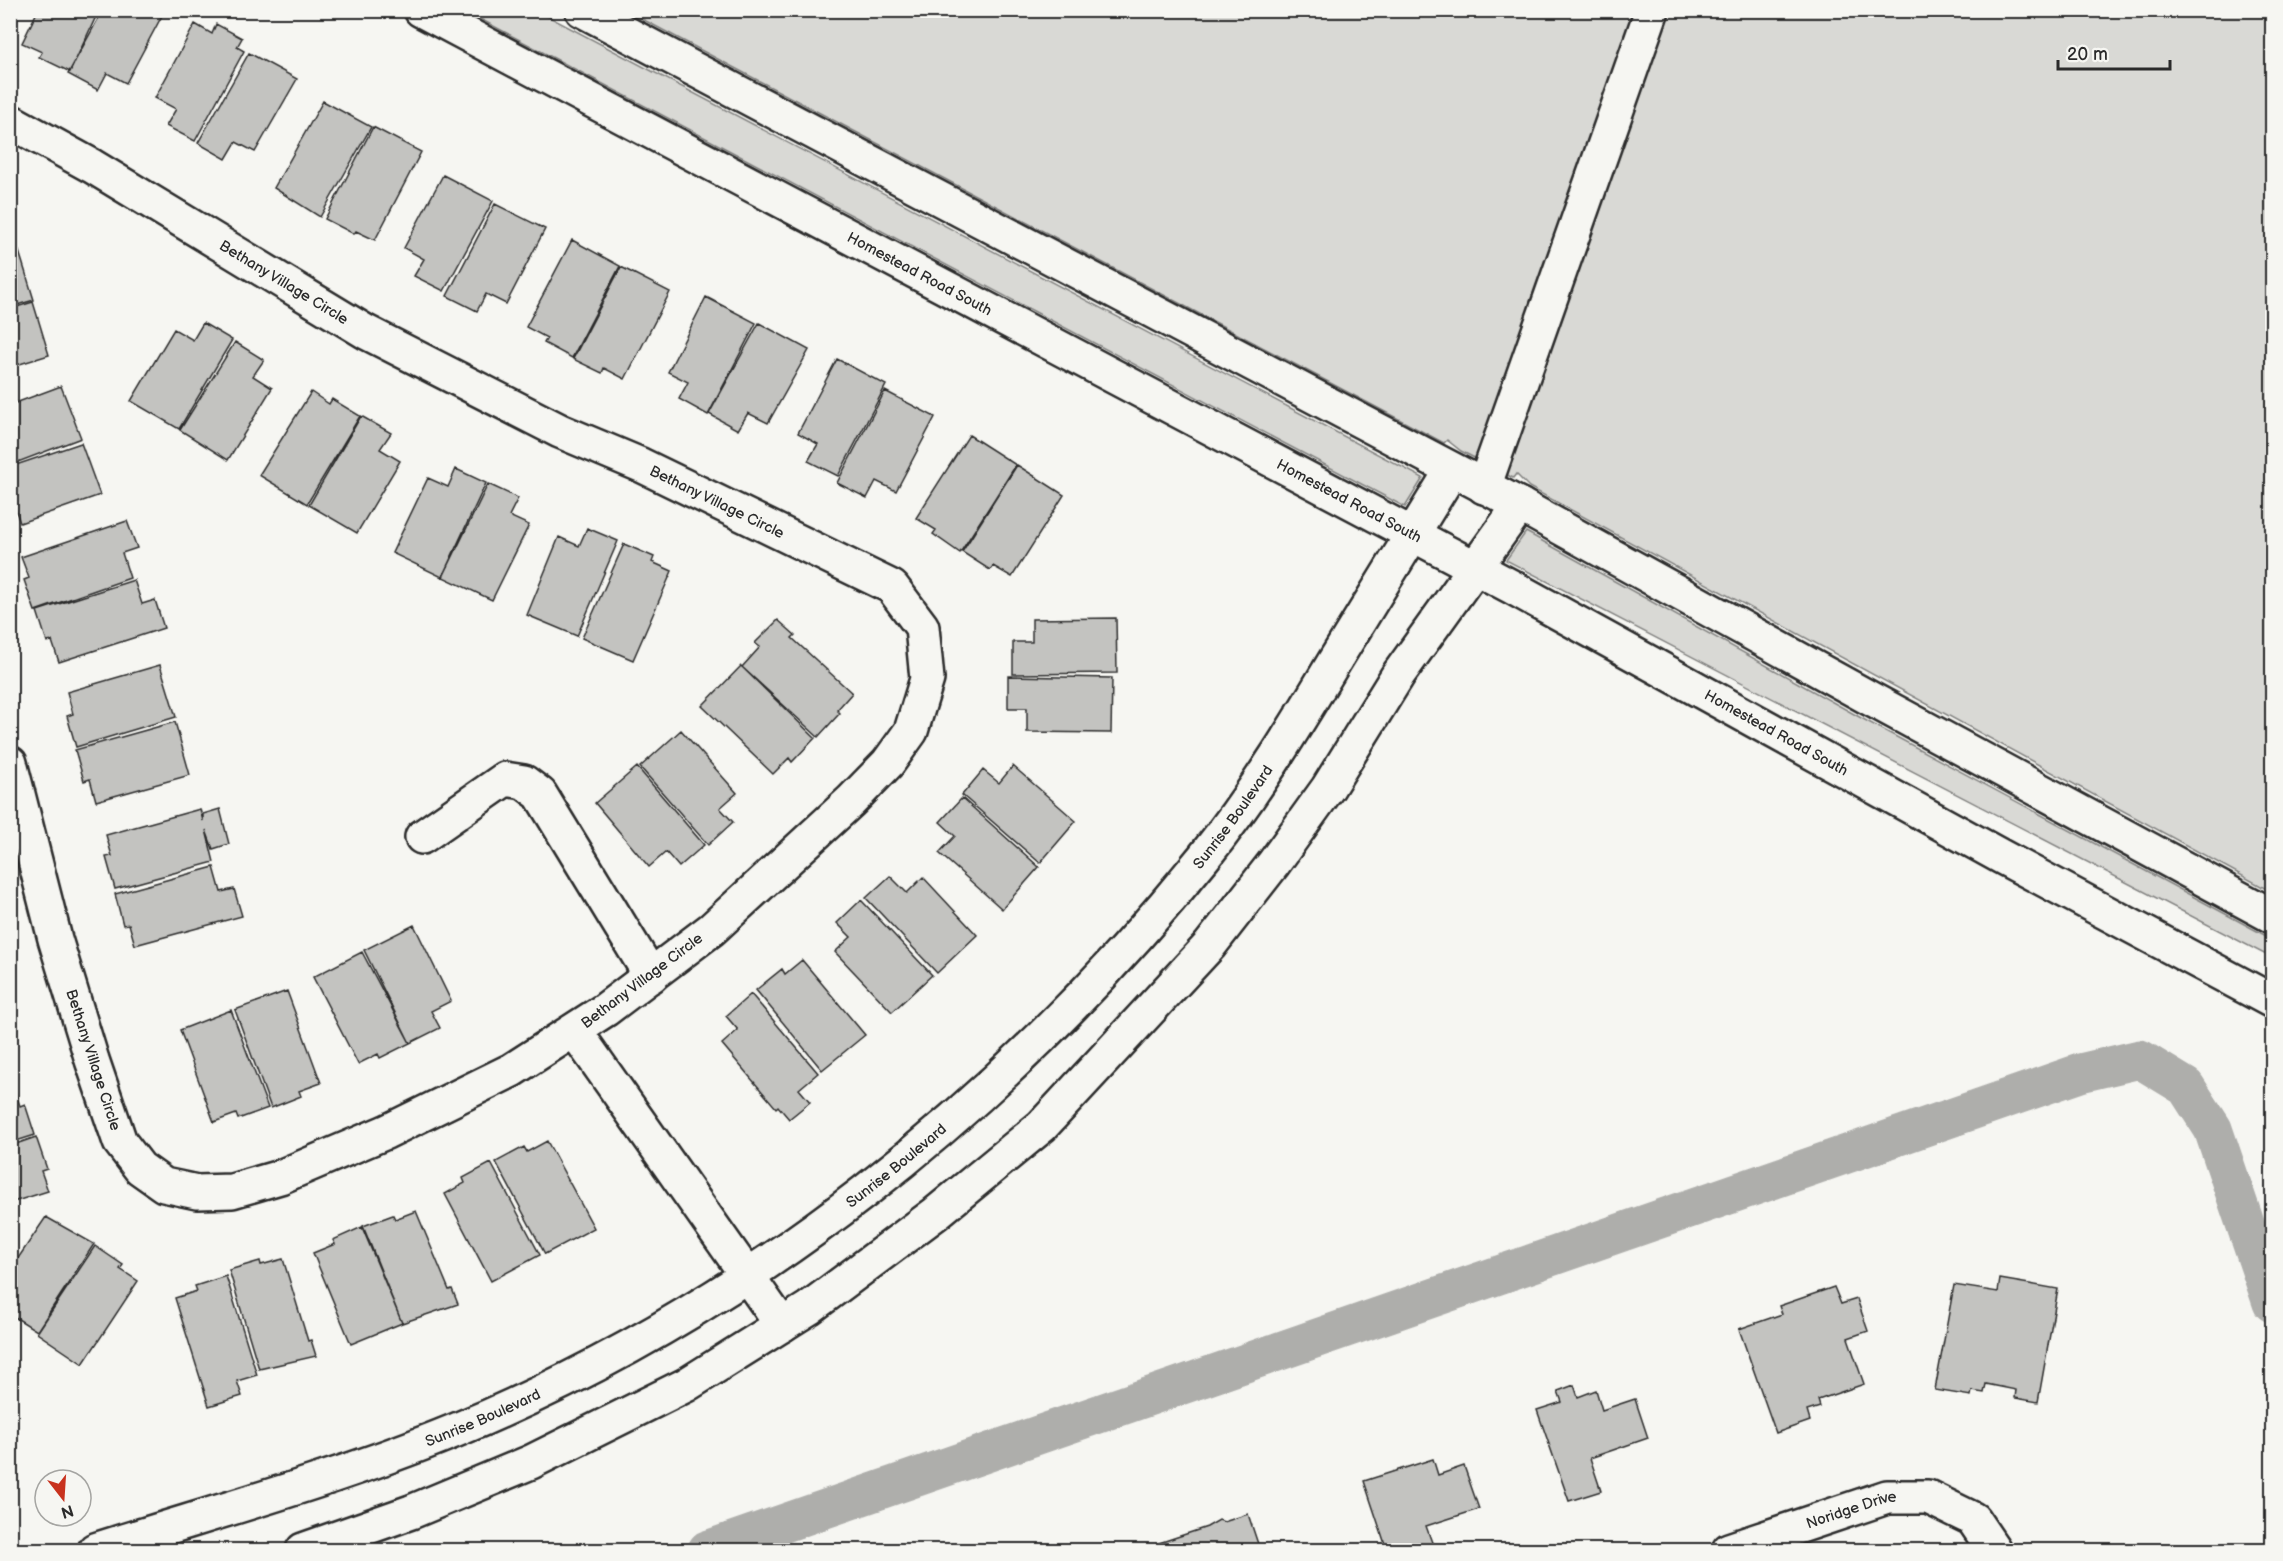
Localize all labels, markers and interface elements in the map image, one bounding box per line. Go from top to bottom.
scale bar [2058,33,2170,71]
text: 20 m [2067,44,2108,65]
street label: Homestead Road South [844,228,995,320]
street label: Bethany Village Circle [216,236,352,329]
street label: Homestead Road South [1273,455,1425,547]
street label: Bethany Village Circle [646,461,788,543]
street label: Homestead Road South [1701,685,1852,780]
street label: Sunrise Boulevard [1189,762,1277,873]
street label: Bethany Village Circle [577,929,707,1033]
street label: Bethany Village Circle [61,987,125,1133]
street label: Sunrise Boulevard [842,1119,950,1212]
street label: Sunrise Boulevard [423,1385,544,1451]
north arrow [33,1468,93,1528]
street label: Noridge Drive [1804,1487,1897,1533]
text: N [58,1500,75,1522]

